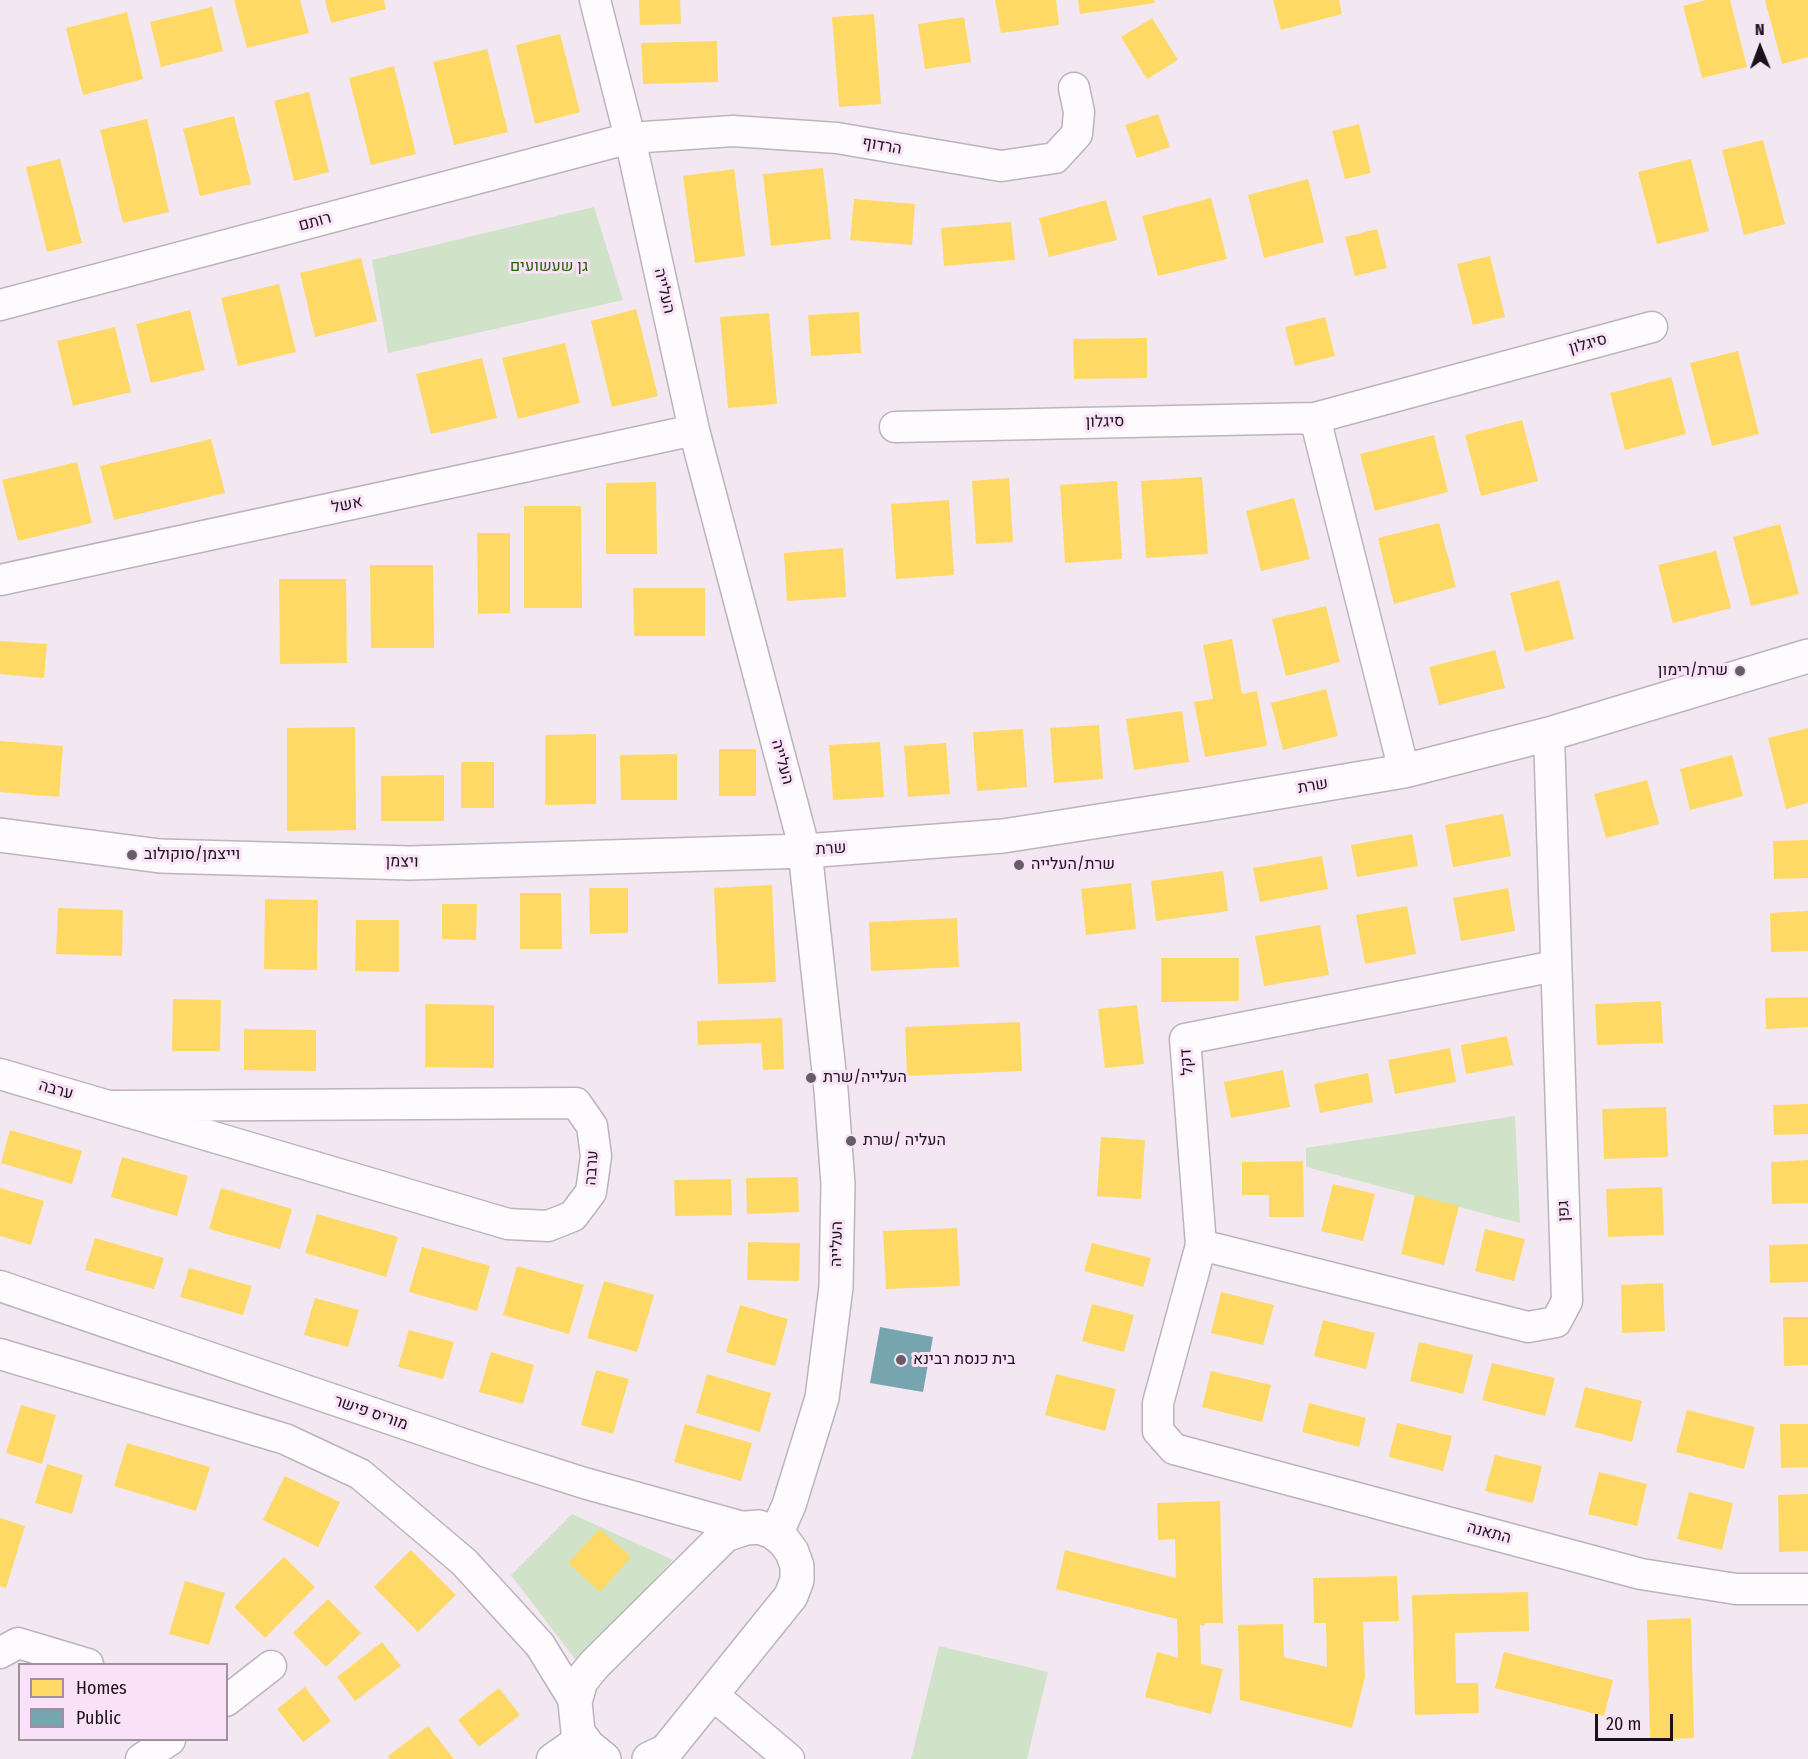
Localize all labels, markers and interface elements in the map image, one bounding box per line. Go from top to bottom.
north arrow [1730,18,1790,78]
text: N [1755,20,1765,39]
street label: הרדוף [861,133,903,159]
street label: רותם [297,208,333,236]
park label: גן שעשועים [510,257,588,277]
street label: העלייה [649,266,679,316]
street label: סיגלון [1567,330,1609,358]
street label: סיגלון [1085,412,1125,432]
street label: אשל [330,492,364,518]
place label: שרת/רימון [1658,661,1728,681]
marker: שרת/רימון [1733,664,1747,678]
street label: העלייה [767,737,797,787]
street label: שרת [1296,774,1330,798]
street label: שרת [815,838,847,860]
place label: וייצמן/סוקולוב [144,845,240,865]
marker: וייצמן/סוקולוב [125,848,139,862]
street label: ויצמן [385,852,419,872]
place label: שרת/העלייה [1031,855,1115,875]
marker: שרת/העלייה [1012,858,1026,872]
street label: דקל [1176,1048,1198,1076]
place label: העלייה/שרת [823,1068,907,1088]
marker: העלייה/שרת [804,1071,818,1085]
street label: ערבה [37,1076,75,1104]
place label: העליה /שרת [863,1131,946,1151]
marker: העליה /שרת [844,1134,858,1148]
street label: ערבה [581,1150,603,1186]
street label: גפן [1554,1200,1574,1222]
street label: העלייה [827,1221,847,1267]
place label: בית כנסת רבינא [913,1350,1016,1370]
marker: בית כנסת רבינא [894,1353,908,1367]
street label: מוריס פישר [332,1391,410,1435]
street label: התאנה [1465,1518,1513,1548]
legend [18,1663,228,1741]
text: Homes [76,1677,127,1699]
scale bar [1598,1702,1676,1740]
text: Public [76,1707,121,1729]
text: 20 m [1606,1713,1641,1735]

